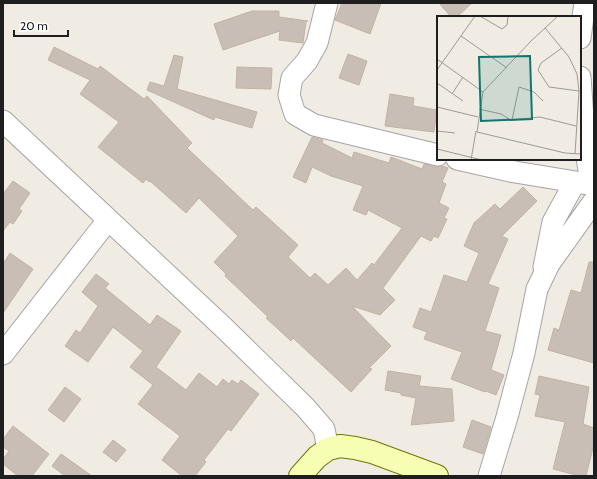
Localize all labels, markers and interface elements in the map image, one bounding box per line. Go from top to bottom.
scale bar [14,12,68,38]
inset map [437,16,581,160]
text: 20 m [20,18,48,33]

